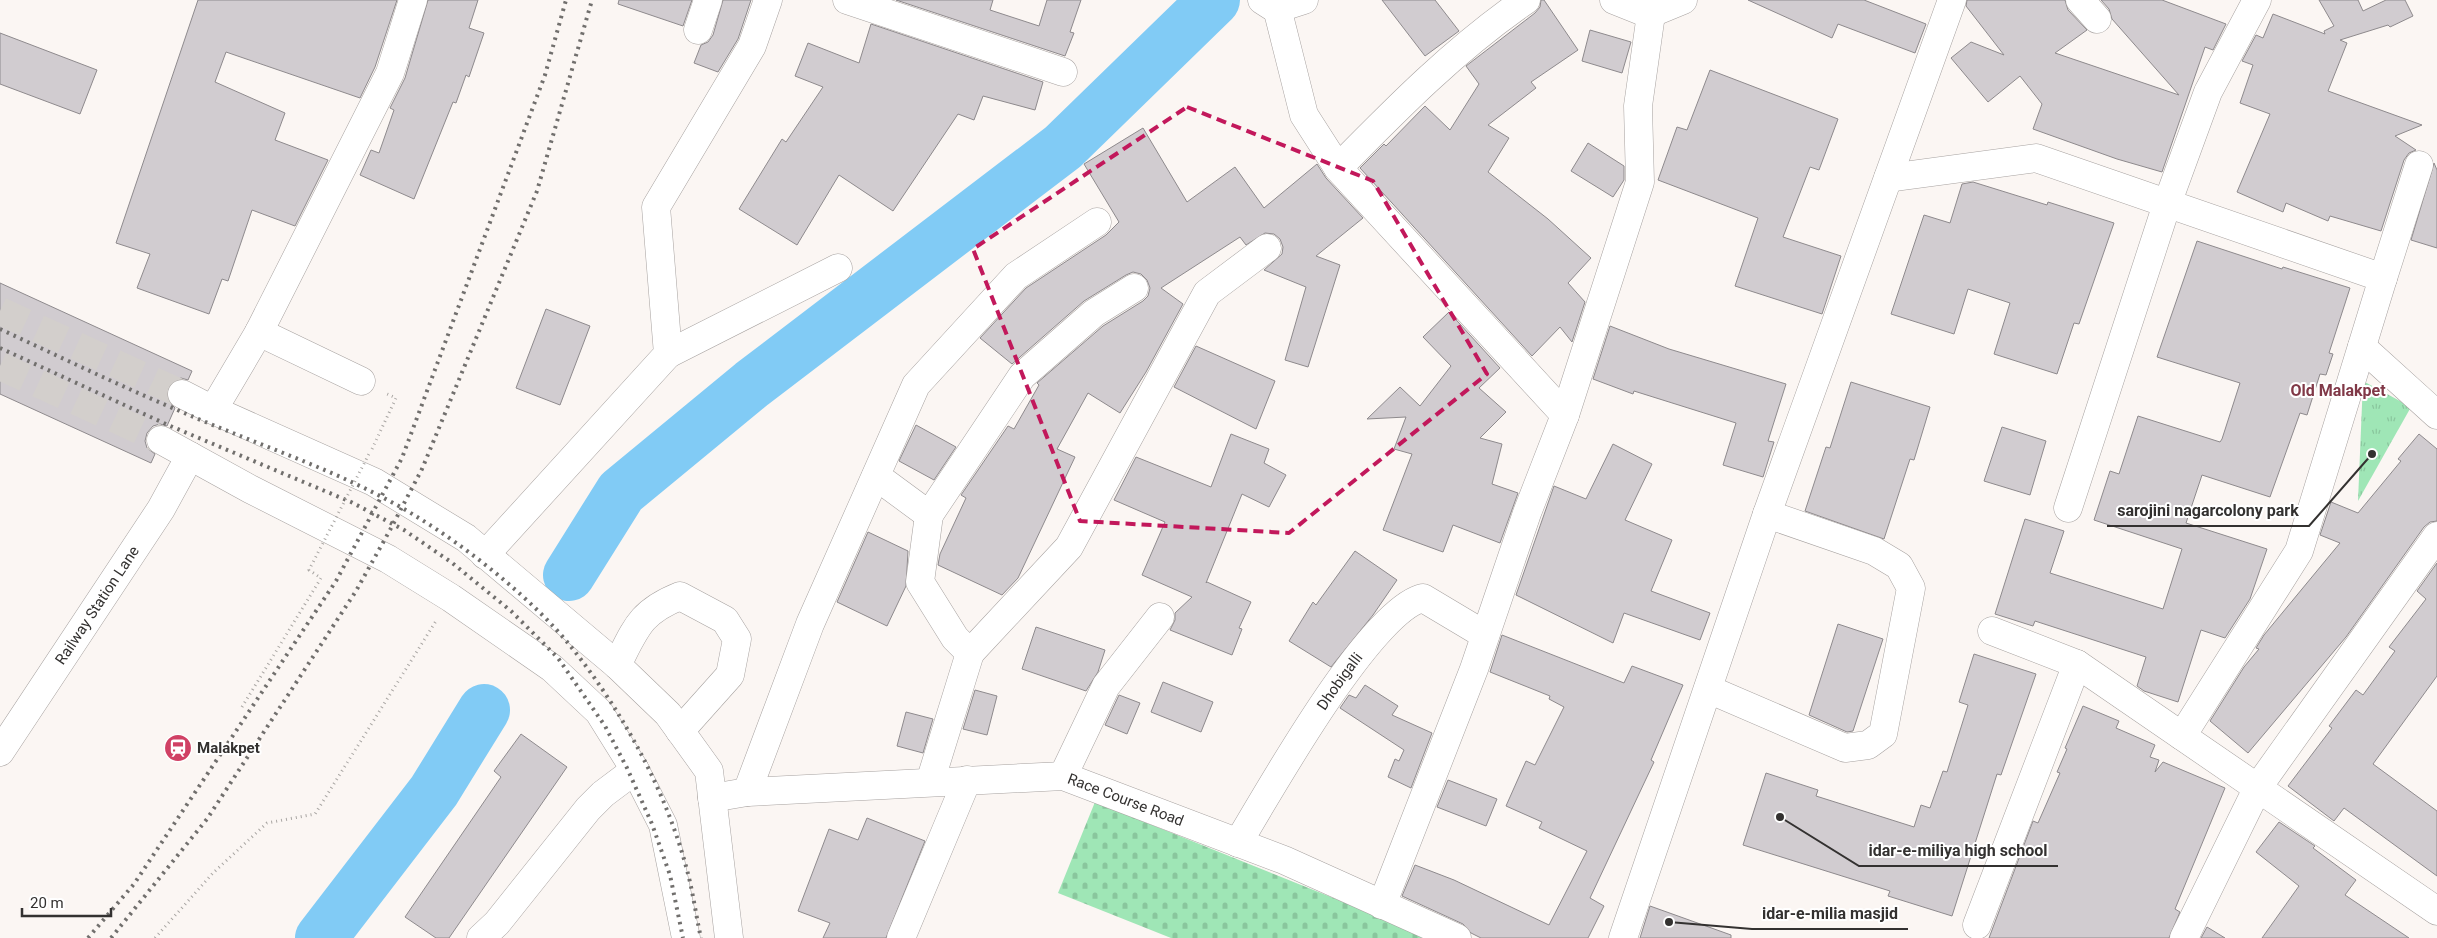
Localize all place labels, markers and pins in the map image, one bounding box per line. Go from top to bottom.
callout: sarojini nagarcolony park [2107,495,2309,526]
station icon: Malakpet [163,733,193,763]
place label: Malakpet [197,739,260,757]
callout: idar-e-miliya high school [1859,835,2058,866]
callout: idar-e-milia masjid [1752,898,1908,929]

